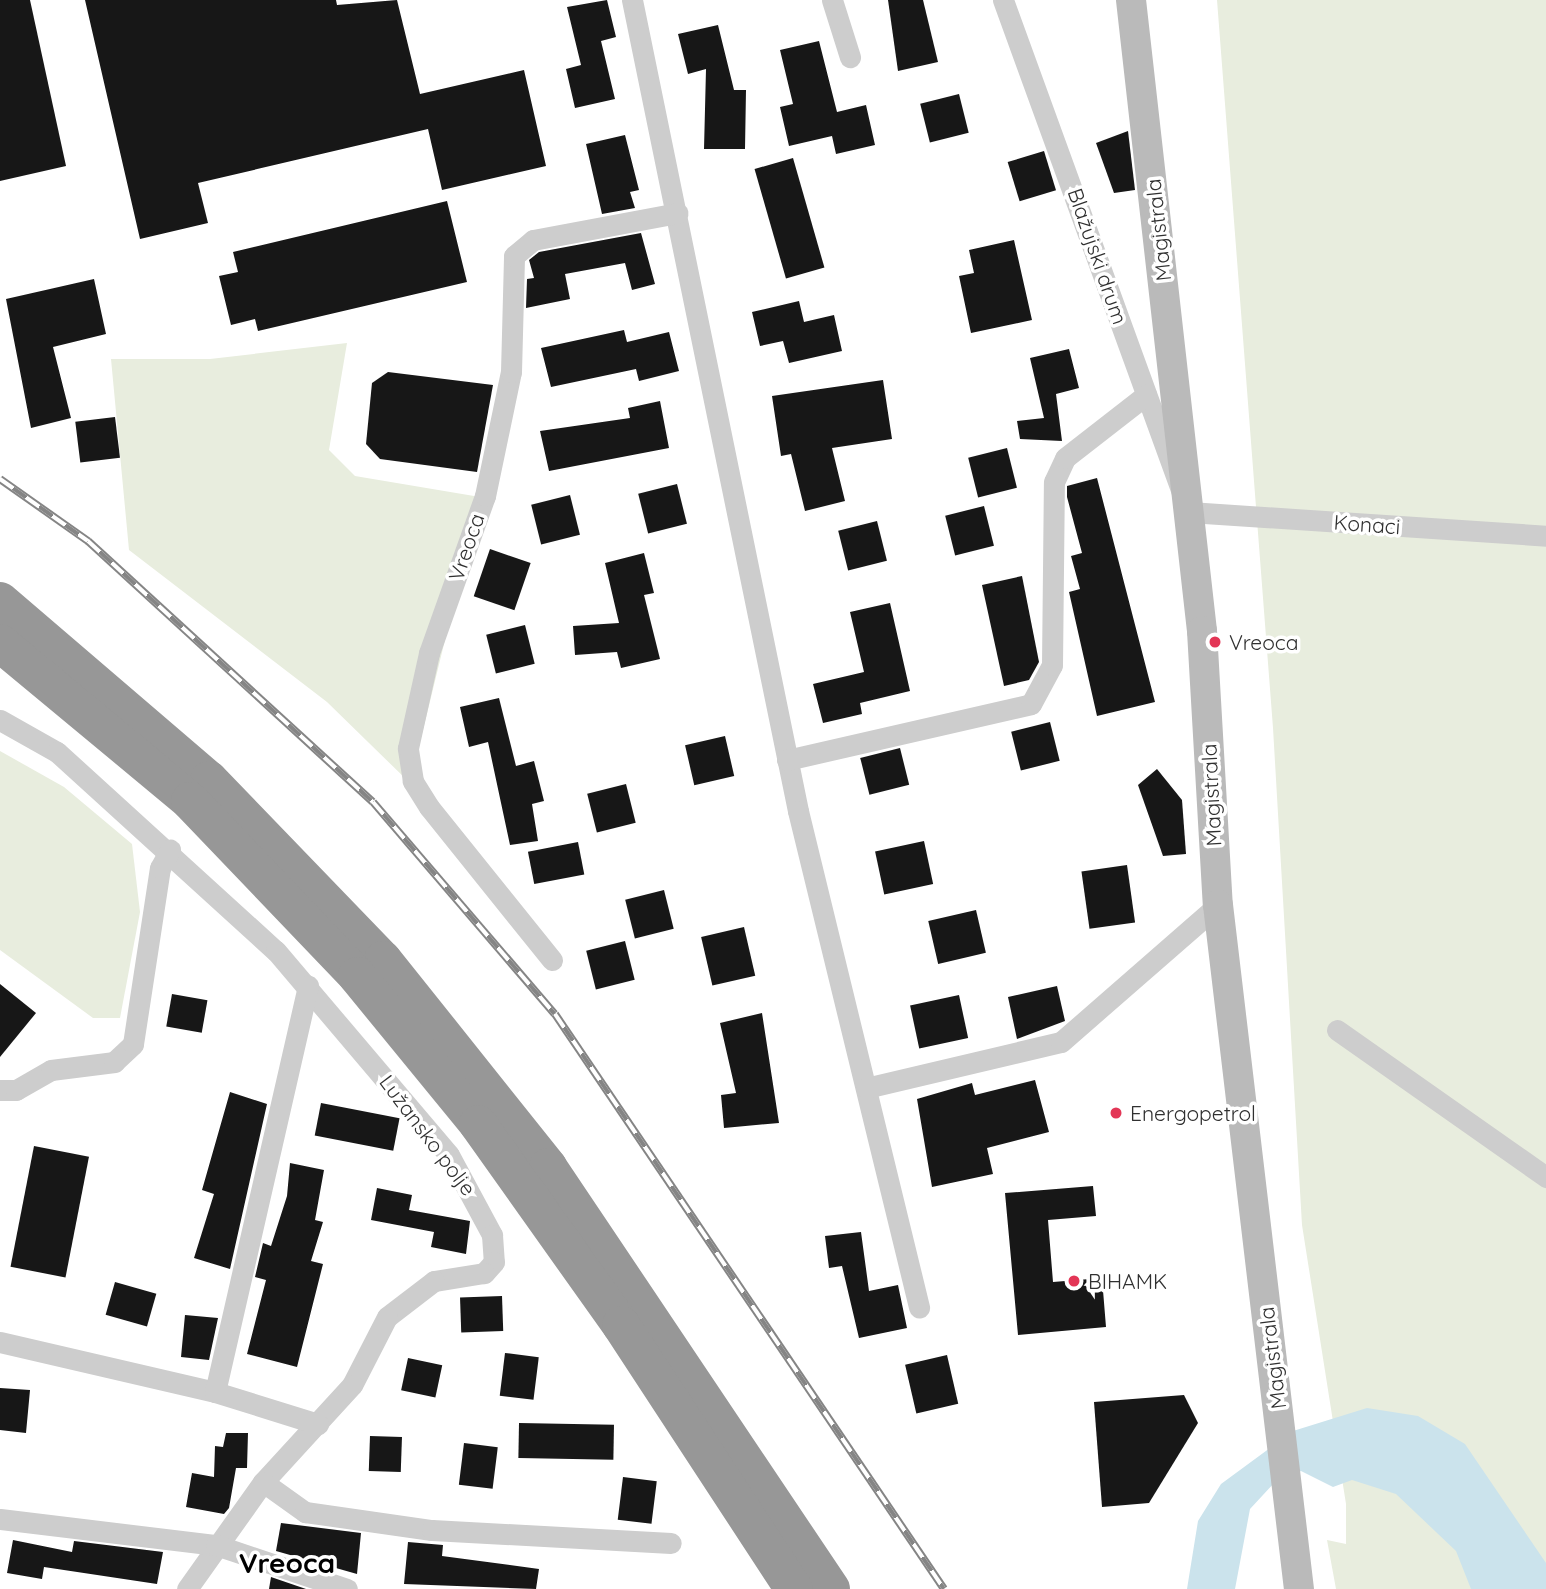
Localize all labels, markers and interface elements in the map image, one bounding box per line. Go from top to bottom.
street label: Magistrala [1140,178,1176,282]
street label: Blažujski drum [1063,185,1133,327]
street label: Konaci [1333,509,1401,539]
street label: Vreoca [443,510,489,584]
place label: Vreoca [1229,629,1298,655]
marker: Vreoca [1207,634,1223,650]
street label: Magistrala [1196,743,1226,847]
street label: Lužansko polje [374,1070,482,1200]
place label: Energopetrol [1130,1100,1256,1126]
marker: Energopetrol [1108,1105,1124,1121]
place label: BIHAMK [1088,1268,1167,1294]
marker: BIHAMK [1066,1273,1082,1289]
street label: Magistrala [1253,1305,1291,1411]
district label: Vreoca [239,1546,335,1580]

